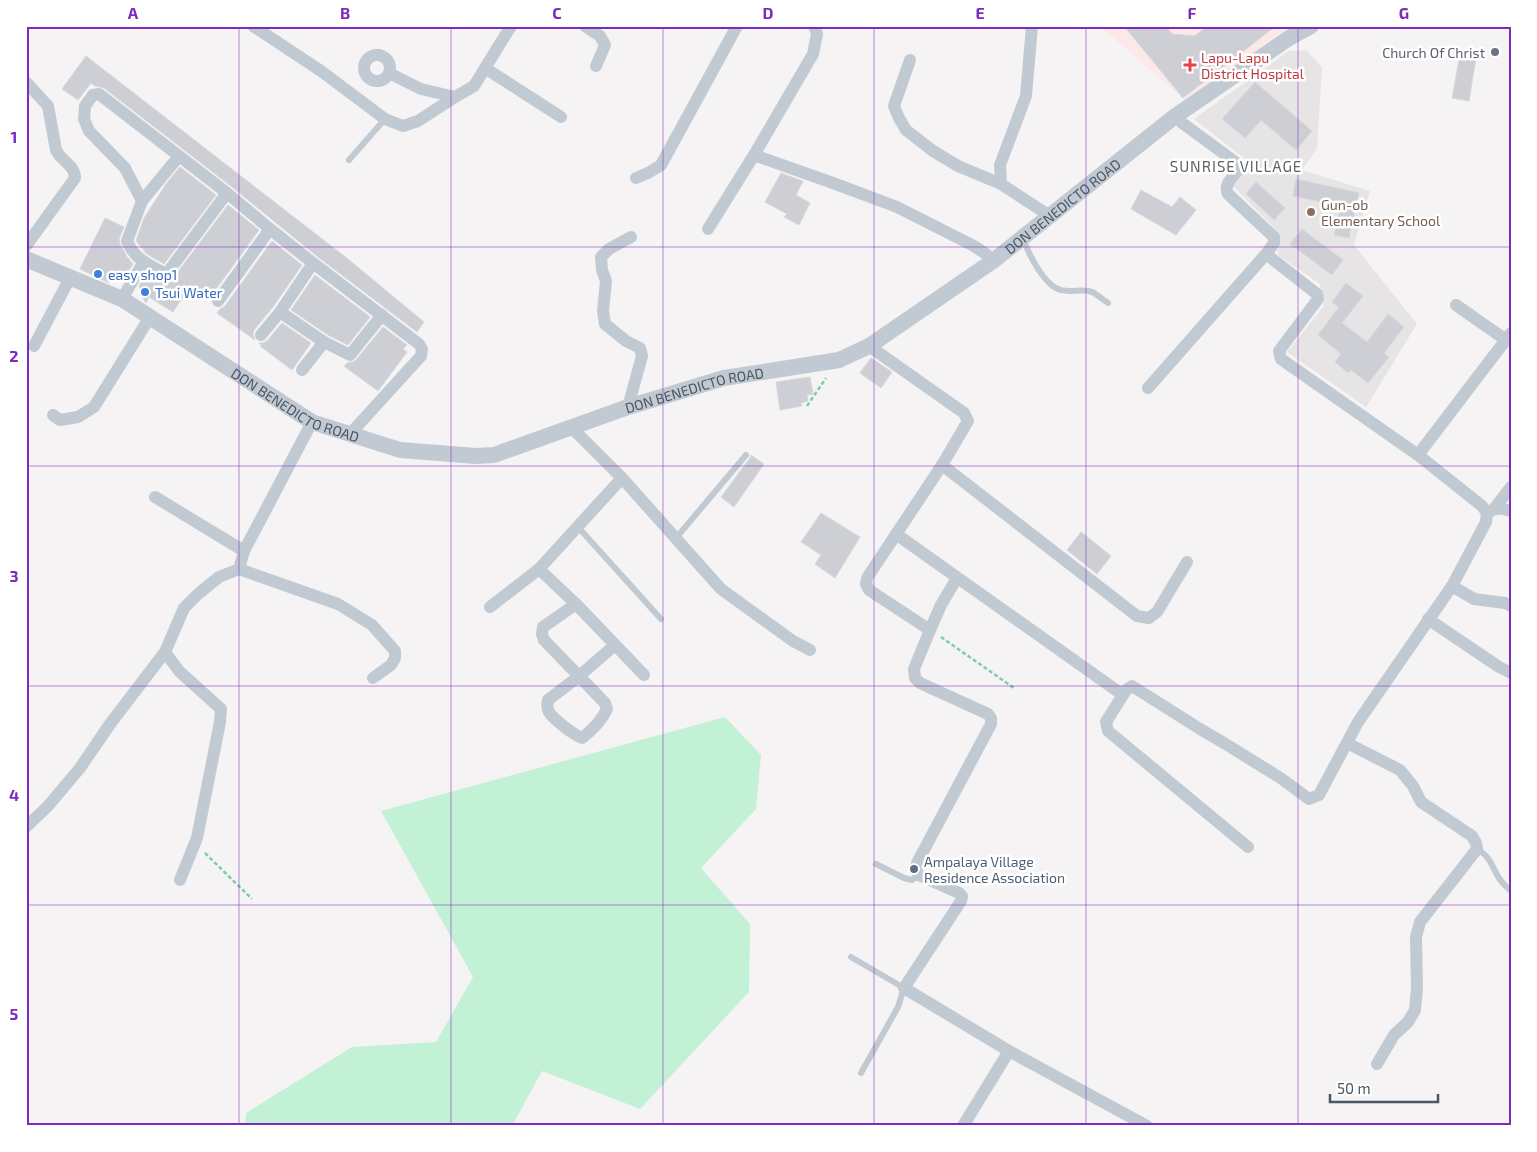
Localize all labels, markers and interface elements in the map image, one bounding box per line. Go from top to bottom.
text: A [128,3,139,22]
text: B [340,3,350,22]
text: C [552,3,562,22]
text: D [763,3,774,22]
text: E [975,3,985,22]
text: F [1188,3,1197,22]
text: G [1399,3,1409,22]
place label: Church Of Christ [1382,44,1485,61]
marker: Church Of Christ [1489,46,1501,58]
place label: Lapu-Lapu District Hospital [1201,49,1305,82]
marker: Lapu-Lapu District Hospital [1183,58,1197,72]
text: 1 [11,127,17,146]
street label: DON BENEDICTO ROAD [1001,155,1124,257]
district label: SUNRISE VILLAGE [1170,157,1302,175]
place label: Gun-ob Elementary School [1321,196,1441,229]
marker: Gun-ob Elementary School [1305,206,1317,218]
place label: easy shop1 [108,266,177,283]
marker: easy shop1 [92,268,104,280]
place label: Tsui Water [155,284,223,301]
marker: Tsui Water [139,286,151,298]
text: 2 [9,346,19,365]
street label: DON BENEDICTO ROAD [623,363,765,416]
street label: DON BENEDICTO ROAD [228,364,362,445]
text: 3 [9,566,19,585]
text: 4 [9,785,19,804]
place label: Ampalaya Village Residence Association [924,853,1065,886]
marker: Ampalaya Village Residence Association [908,863,920,875]
text: 5 [10,1004,19,1023]
scale bar [1330,1072,1437,1104]
text: 50 m [1337,1079,1371,1097]

